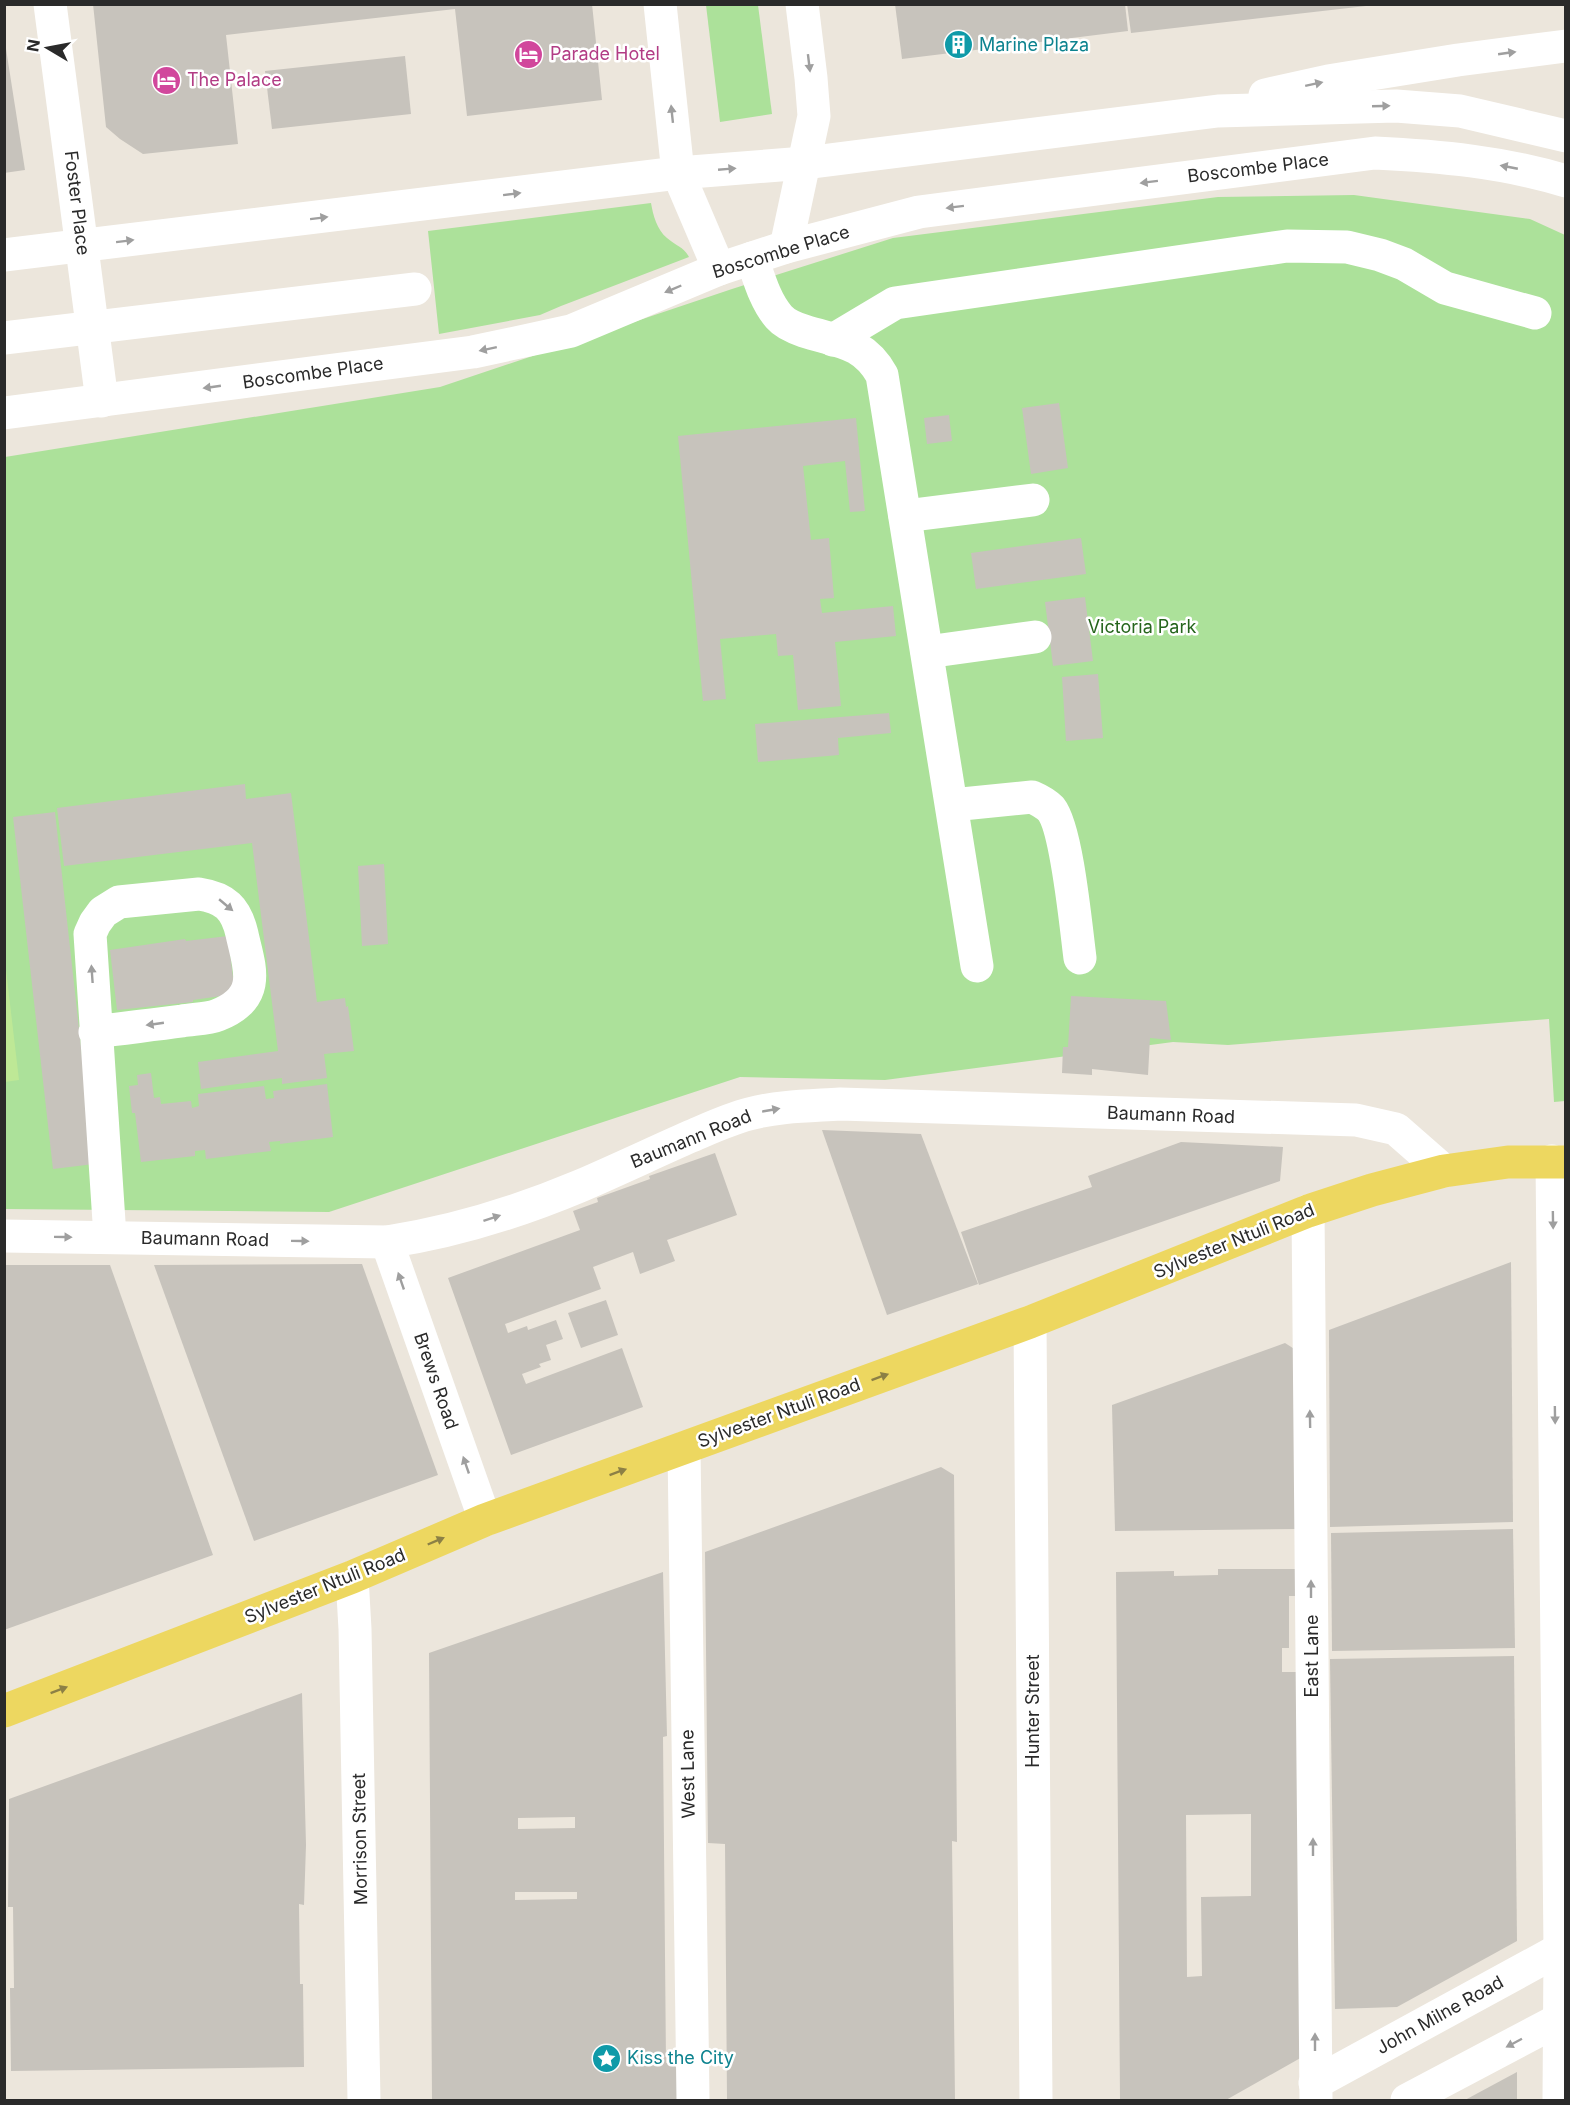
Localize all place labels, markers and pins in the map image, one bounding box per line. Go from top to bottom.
building icon: Marine Plaza [942,29,974,61]
place label: Marine Plaza [979,34,1089,55]
hotel icon: Parade Hotel [513,38,545,70]
place label: Parade Hotel [550,43,660,64]
hotel icon: The Palace [150,64,182,96]
place label: The Palace [187,69,282,90]
place icon: Kiss the City [590,2042,622,2074]
place label: Kiss the City [627,2047,734,2068]

